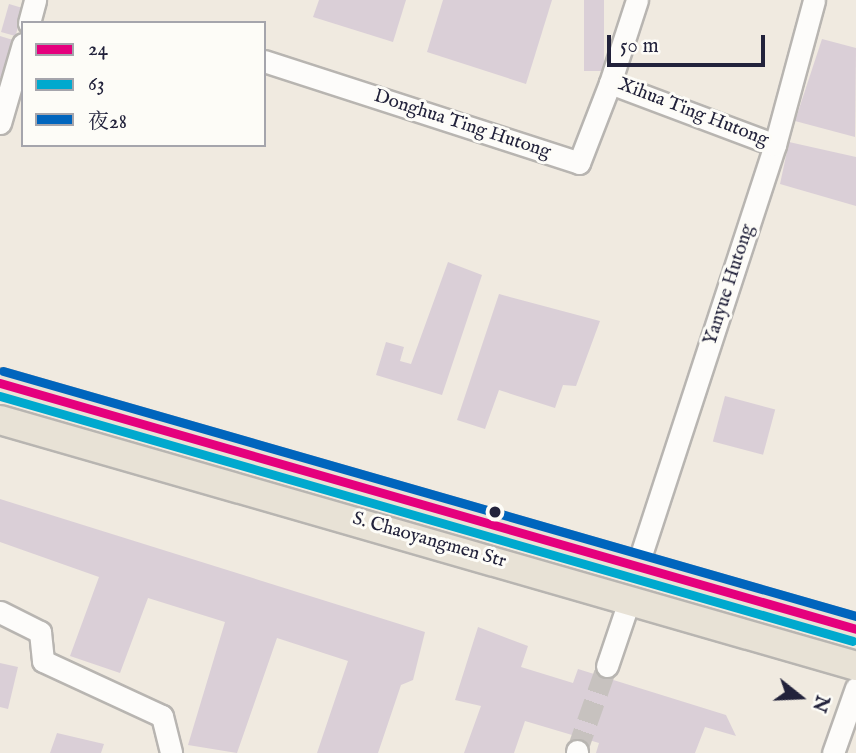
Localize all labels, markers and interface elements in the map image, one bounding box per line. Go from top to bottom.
legend [21,21,266,147]
scale bar [611,21,768,65]
text: 50 m [620,33,659,60]
text: 24 [88,36,108,63]
text: 63 [88,71,105,98]
street label: Xihua Ting Hutong [615,74,771,152]
street label: Donghua Ting Hutong [371,86,553,164]
text: 夜28 [88,109,127,136]
street label: Yanyue Hutong [700,222,760,348]
unlabelled marker [488,505,502,519]
street label: S. Chaoyangmen Str [350,508,508,574]
north arrow [765,662,835,732]
text: N [806,692,834,715]

